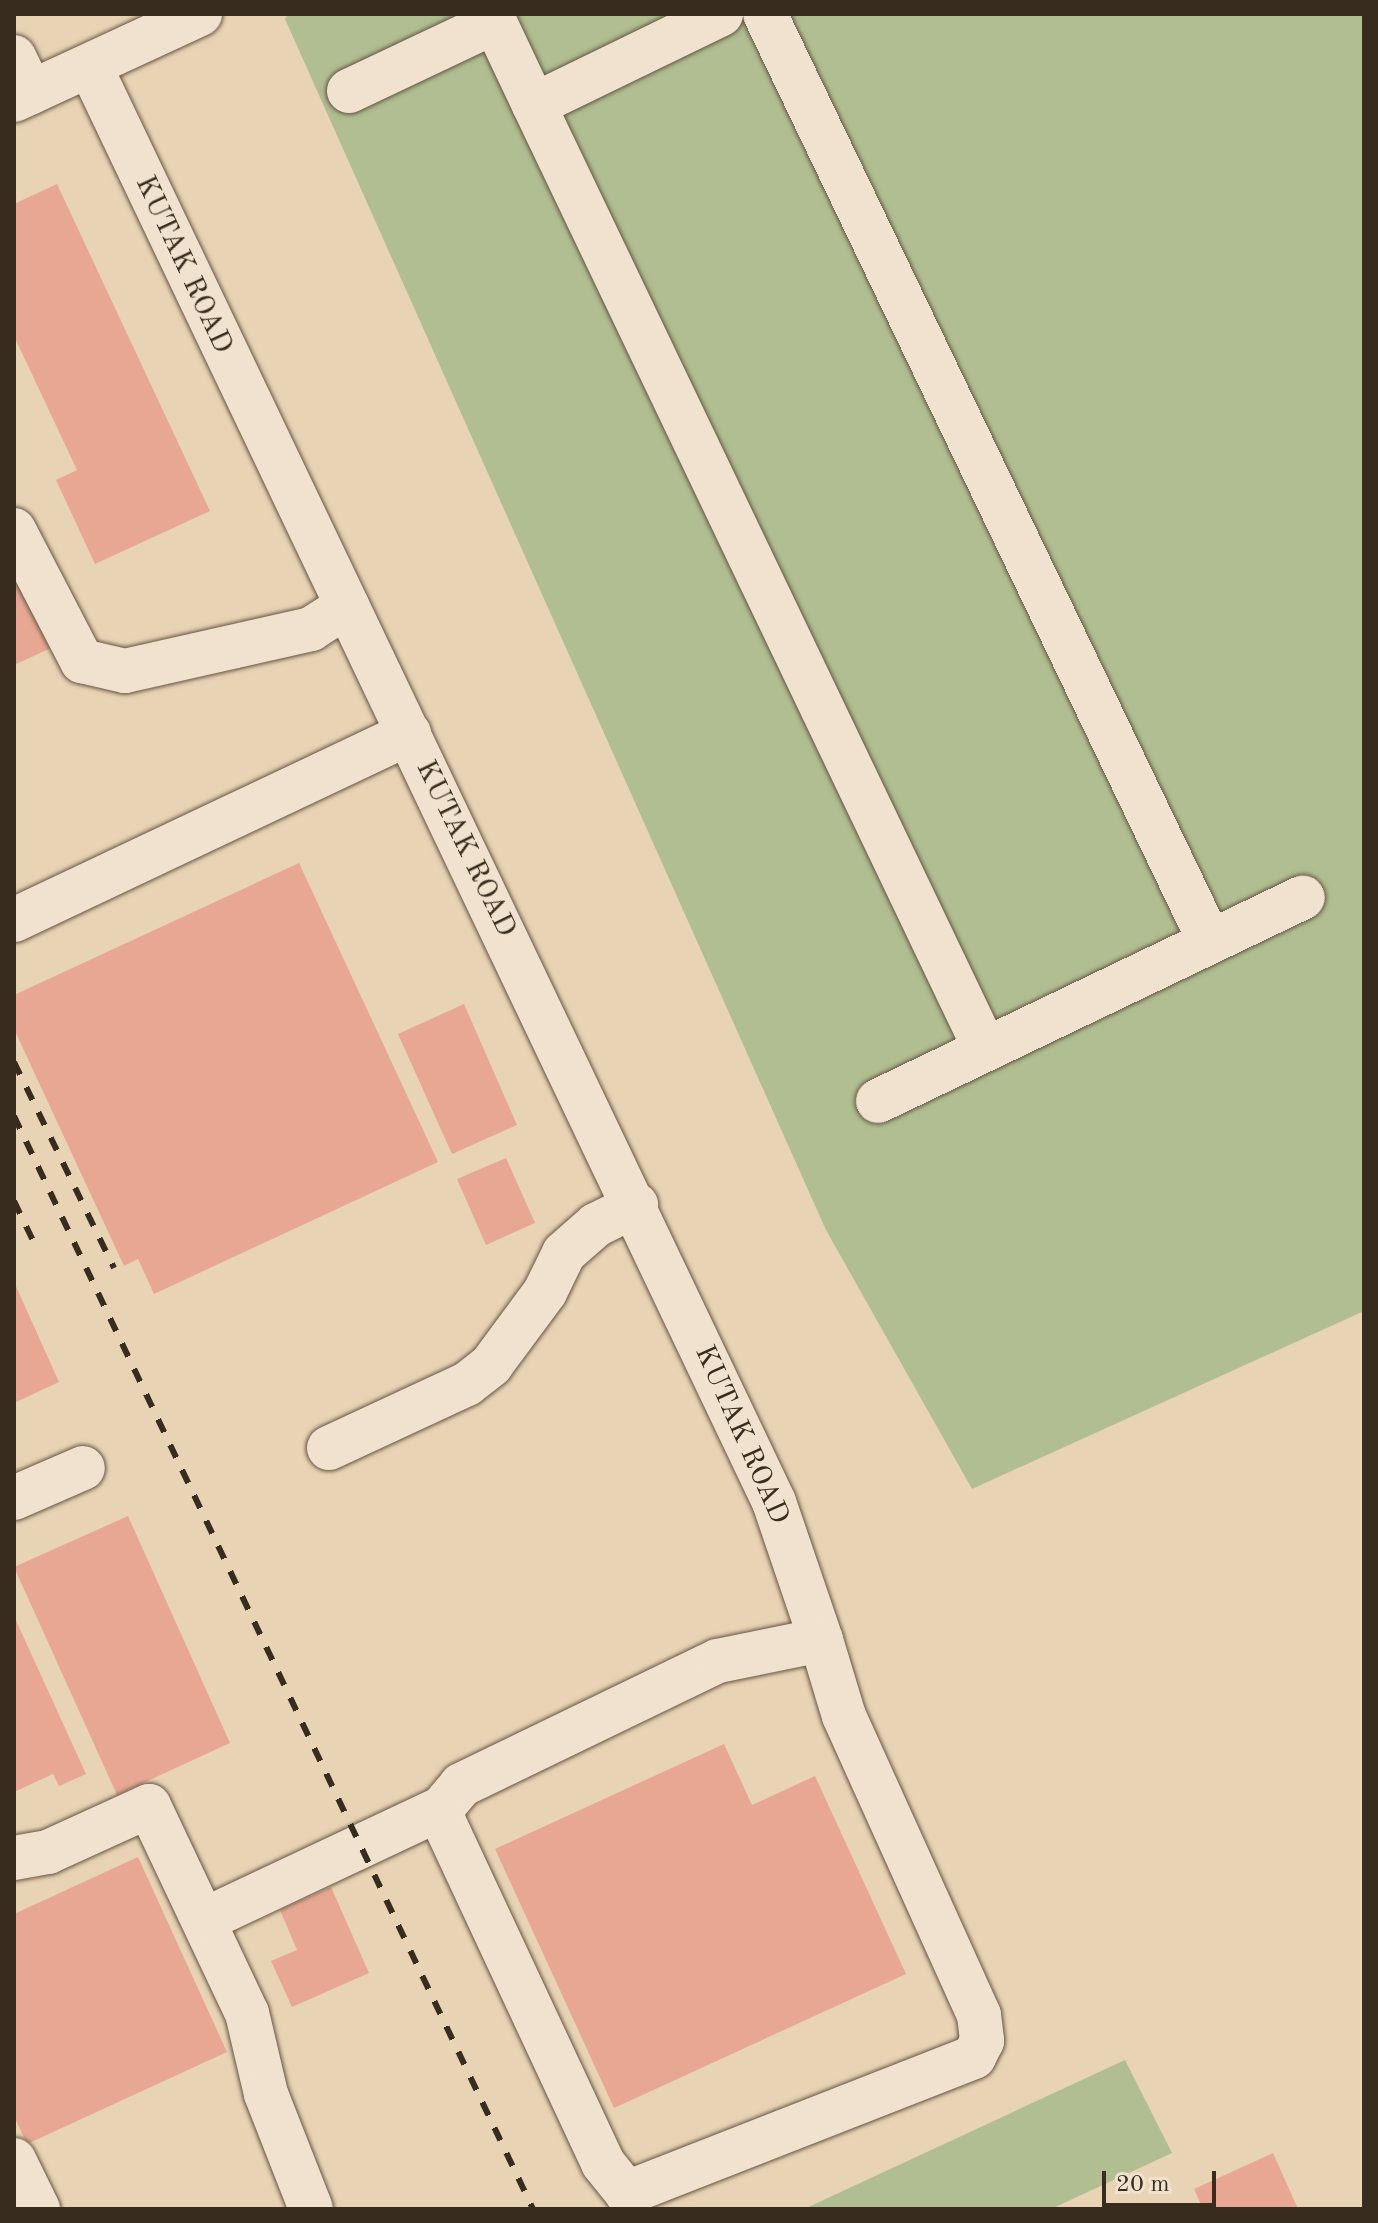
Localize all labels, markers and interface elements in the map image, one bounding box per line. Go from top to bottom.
street label: KUTAK ROAD [127,171,239,359]
street label: KUTAK ROAD [408,755,522,943]
street label: KUTAK ROAD [687,1340,795,1530]
scale bar [1106,2155,1220,2205]
text: 20 m [1116,2173,1170,2197]

